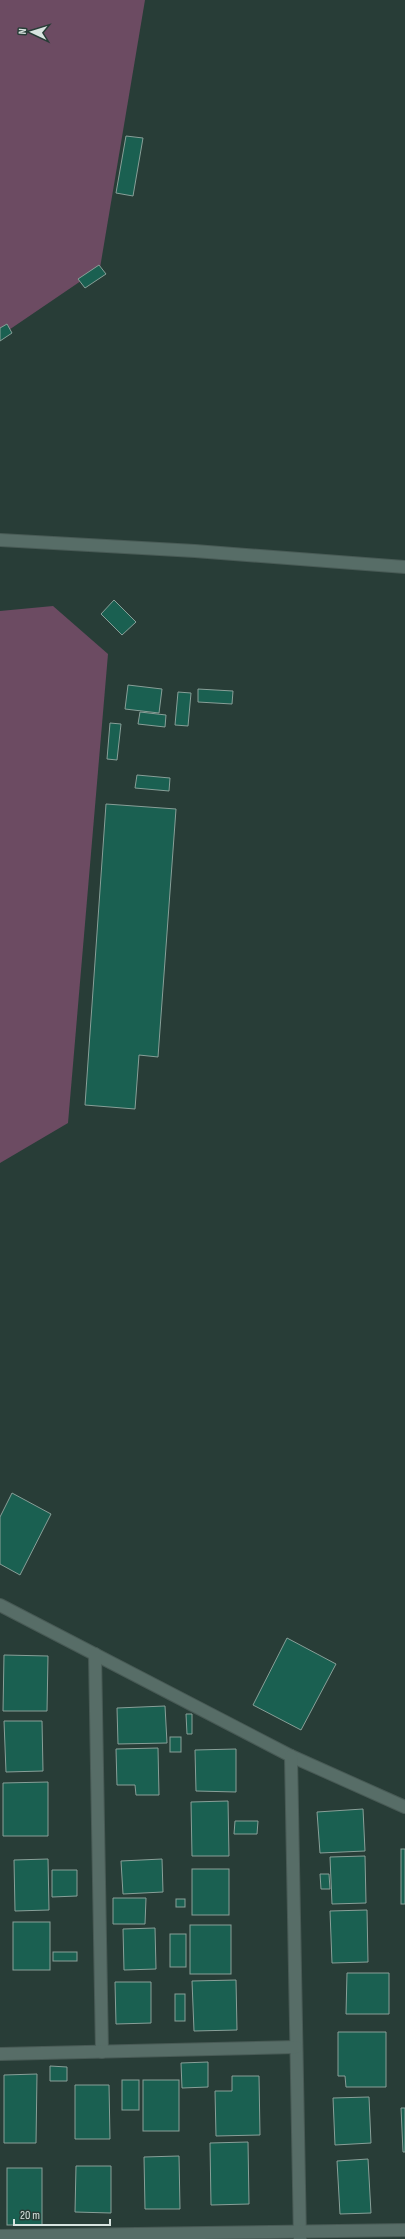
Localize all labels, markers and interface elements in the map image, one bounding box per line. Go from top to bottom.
north arrow [12,12,52,52]
text: N [16,28,29,35]
scale bar [14,2201,110,2227]
text: 20 m [20,2208,40,2223]

